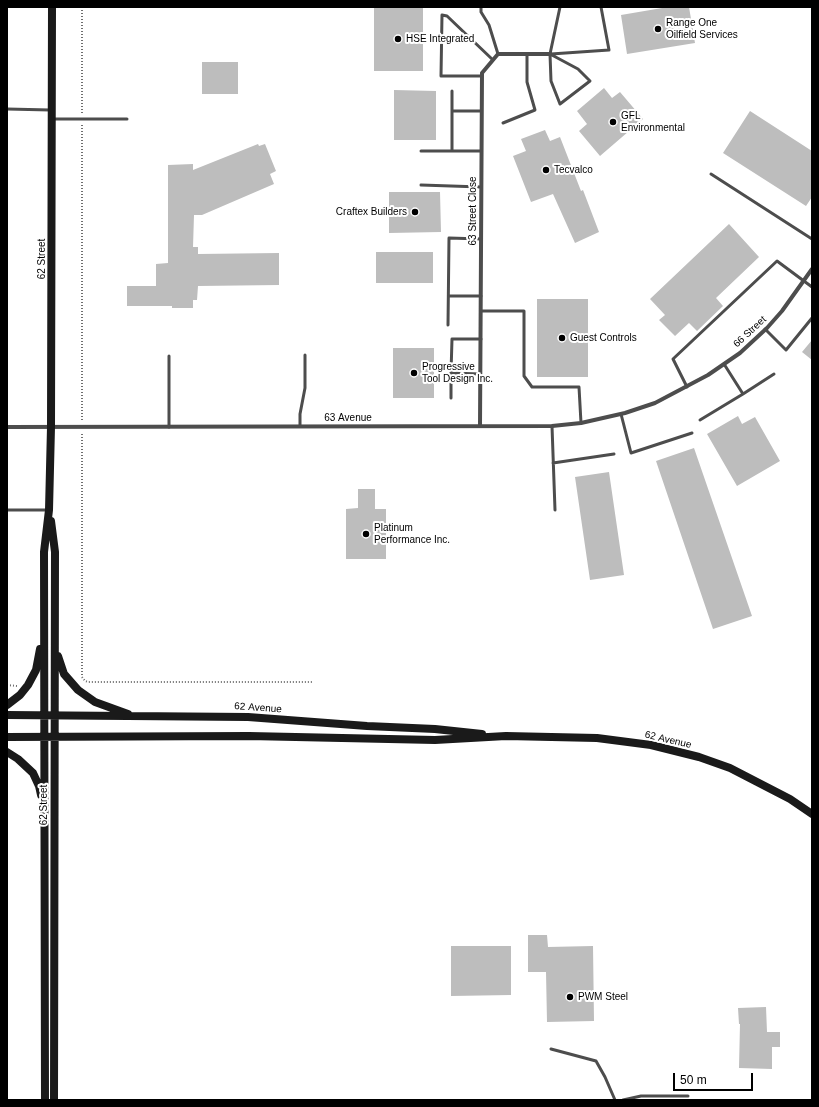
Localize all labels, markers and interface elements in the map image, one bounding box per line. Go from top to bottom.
place label: Range One Oilfield Services [666,17,738,40]
marker: Range One Oilfield Services [653,24,663,34]
place label: HSE Integrated [406,33,474,45]
marker: HSE Integrated [393,34,403,44]
place label: GFL Environmental [621,110,685,134]
marker: GFL Environmental [608,117,618,127]
place label: Tecvalco [554,164,593,176]
marker: Tecvalco [541,165,551,175]
street label: 63 Street Close [467,177,479,245]
place label: Craftex Builders [336,206,407,218]
marker: Craftex Builders [410,207,420,217]
street label: 62 Street [36,239,48,279]
street label: 66 Street [731,314,769,350]
place label: Guest Controls [570,332,637,344]
marker: Guest Controls [557,333,567,343]
place label: Progressive Tool Design Inc. [422,361,493,384]
marker: Progressive Tool Design Inc. [409,368,419,378]
street label: 63 Avenue [324,412,372,424]
place label: Platinum Performance Inc. [374,522,450,546]
marker: Platinum Performance Inc. [361,529,371,539]
street label: 62 Avenue [234,700,282,716]
street label: 62 Avenue [643,729,693,751]
street label: 62 Street [38,785,50,825]
place label: PWM Steel [578,991,628,1003]
marker: PWM Steel [565,992,575,1002]
scale bar [675,1065,755,1091]
text: 50 m [680,1073,707,1087]

